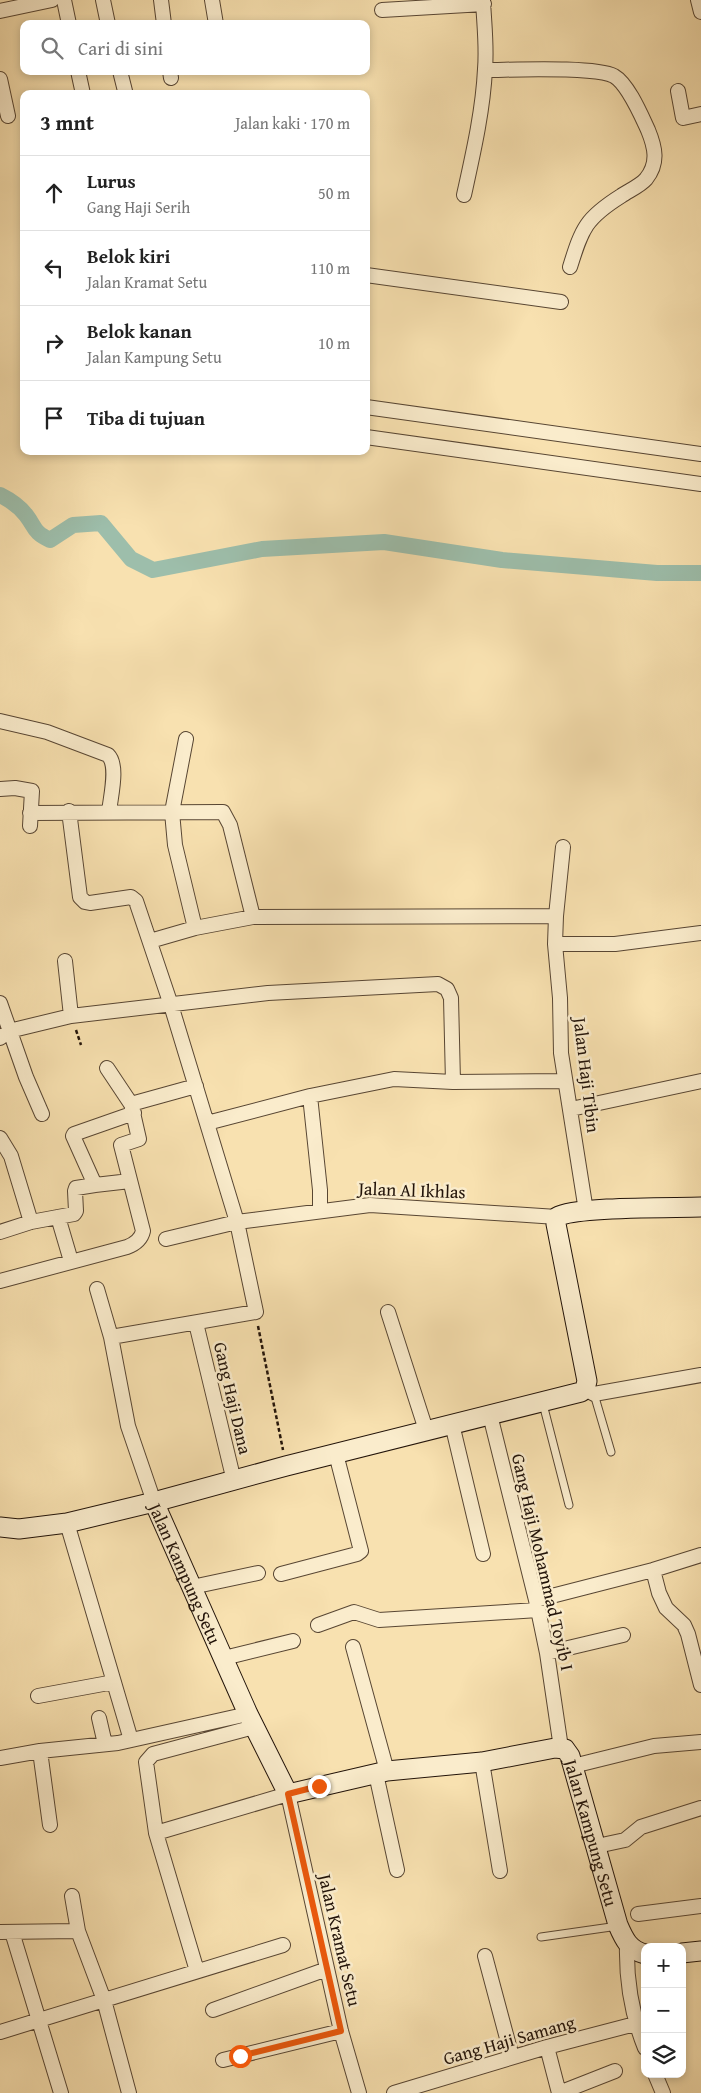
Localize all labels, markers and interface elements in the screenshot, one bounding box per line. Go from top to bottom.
search box [20,20,370,75]
icon: search [38,34,66,62]
text: Cari di sini [78,34,163,62]
text: 3 mnt [40,107,94,138]
text: Jalan kaki · 170 m [235,111,350,135]
text: Lurus [87,167,136,195]
icon: ahead [40,179,68,207]
text: 50 m [318,181,350,205]
text: Gang Haji Serih [87,195,190,219]
text: Belok kiri [87,242,170,270]
icon: left [40,254,68,282]
text: 110 m [310,256,350,280]
text: Jalan Kramat Setu [87,270,207,294]
text: Belok kanan [87,317,192,345]
icon: right [40,329,68,357]
text: 10 m [318,331,350,355]
text: Jalan Kampung Setu [87,345,222,369]
icon: arrive [40,404,68,432]
text: Tiba di tujuan [87,404,205,432]
street label: Jalan Haji Tibin [566,1014,607,1134]
street label: Jalan Al Ikhlas [356,1175,466,1205]
street label: Gang Haji Dana [207,1339,259,1457]
street label: Gang Haji Mohammad Toyib I [505,1451,581,1673]
street label: Jalan Kampung Setu [142,1497,229,1648]
street label: Jalan Kampung Setu [558,1754,626,1909]
route end [308,1775,331,1798]
street label: Jalan Kramat Setu [311,1869,368,2009]
map controls [641,1943,686,2078]
button: + [641,1943,686,1988]
button: − [641,1988,686,2033]
street label: Gang Haji Samang [440,2008,578,2072]
button: layers [641,2033,686,2078]
route start [229,2045,252,2068]

